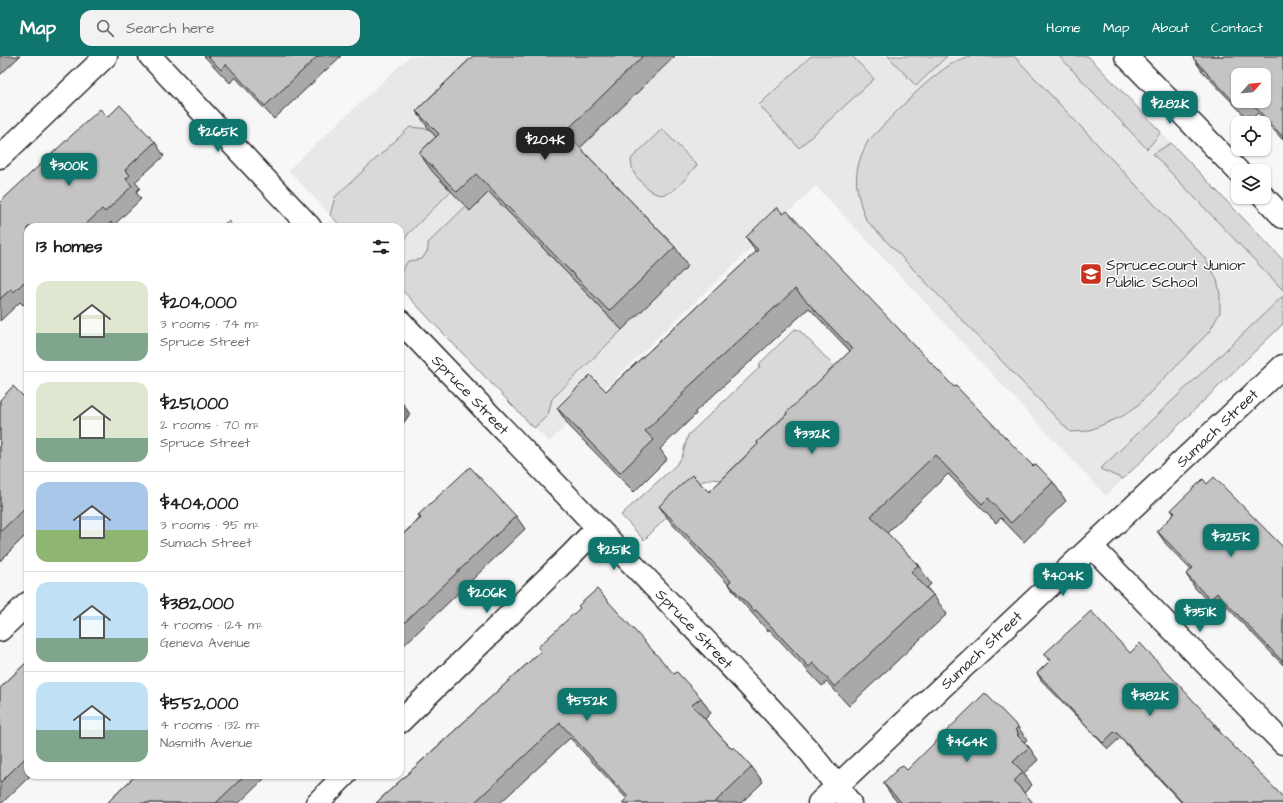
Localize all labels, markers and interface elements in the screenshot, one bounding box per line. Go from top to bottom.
search box [80,10,360,46]
text: Map [20,15,56,42]
icon: search [94,17,116,39]
text: Search here [126,18,215,39]
text: Home [1046,18,1081,38]
text: Map [1103,18,1129,38]
text: About [1151,18,1189,38]
text: Contact [1211,18,1263,38]
north arrow [1231,68,1271,108]
map controls [1231,68,1271,204]
pin: $282K [1142,91,1198,125]
text: $282K [1151,95,1189,113]
button: locate [1231,116,1271,156]
pin: $265K [190,119,246,153]
text: $265K [198,123,238,141]
pin: $204K [517,127,573,161]
text: $204K [525,131,565,149]
pin: $300K [41,153,97,187]
text: $300K [50,157,88,175]
button: layers [1231,164,1271,204]
text: 13 homes [36,235,103,259]
icon: filters [370,236,392,258]
place label: Sprucecourt Junior Public School [1106,255,1245,293]
school or university icon: Sprucecourt Junior Public School [1078,261,1104,287]
text: $204,000 [160,291,237,315]
icon: home [68,297,116,345]
text: 3 rooms · 74 m² [160,315,260,333]
text: Spruce Street [160,333,250,351]
street label: Spruce Street [427,350,514,440]
street label: Sumach Street [1172,384,1263,472]
text: $251,000 [160,392,229,416]
icon: home [68,398,116,446]
text: 2 rooms · 70 m² [160,416,260,434]
pin: $332K [784,421,840,455]
text: $332K [794,425,830,443]
text: Spruce Street [160,434,250,452]
text: $404,000 [160,492,239,516]
icon: home [68,498,116,546]
text: 3 rooms · 95 m² [160,516,259,534]
pin: $325K [1203,524,1259,558]
text: $325K [1212,528,1250,546]
text: Sumach Street [160,534,252,552]
pin: $251K [586,537,642,571]
text: $251K [597,541,631,559]
pin: $404K [1035,563,1091,597]
text: $404K [1042,567,1084,585]
pin: $206K [459,580,515,614]
text: $206K [468,584,506,602]
street label: Spruce Street [651,584,737,674]
text: $382,000 [160,592,234,616]
icon: home [68,598,116,646]
pin: $351K [1172,599,1228,633]
text: $351K [1184,603,1216,621]
street label: Sumach Street [936,607,1027,694]
text: 4 rooms · 124 m² [160,616,263,634]
text: Geneva Avenue [160,634,250,652]
pin: $382K [1122,683,1178,717]
text: $382K [1131,687,1169,705]
pin: $552K [559,688,615,722]
text: $552,000 [160,692,238,716]
text: $552K [567,692,607,710]
icon: home [68,698,116,746]
text: 4 rooms · 132 m² [160,716,261,734]
pin: $464K [939,729,995,763]
text: $464K [947,733,987,751]
text: Nasmith Avenue [160,734,253,752]

